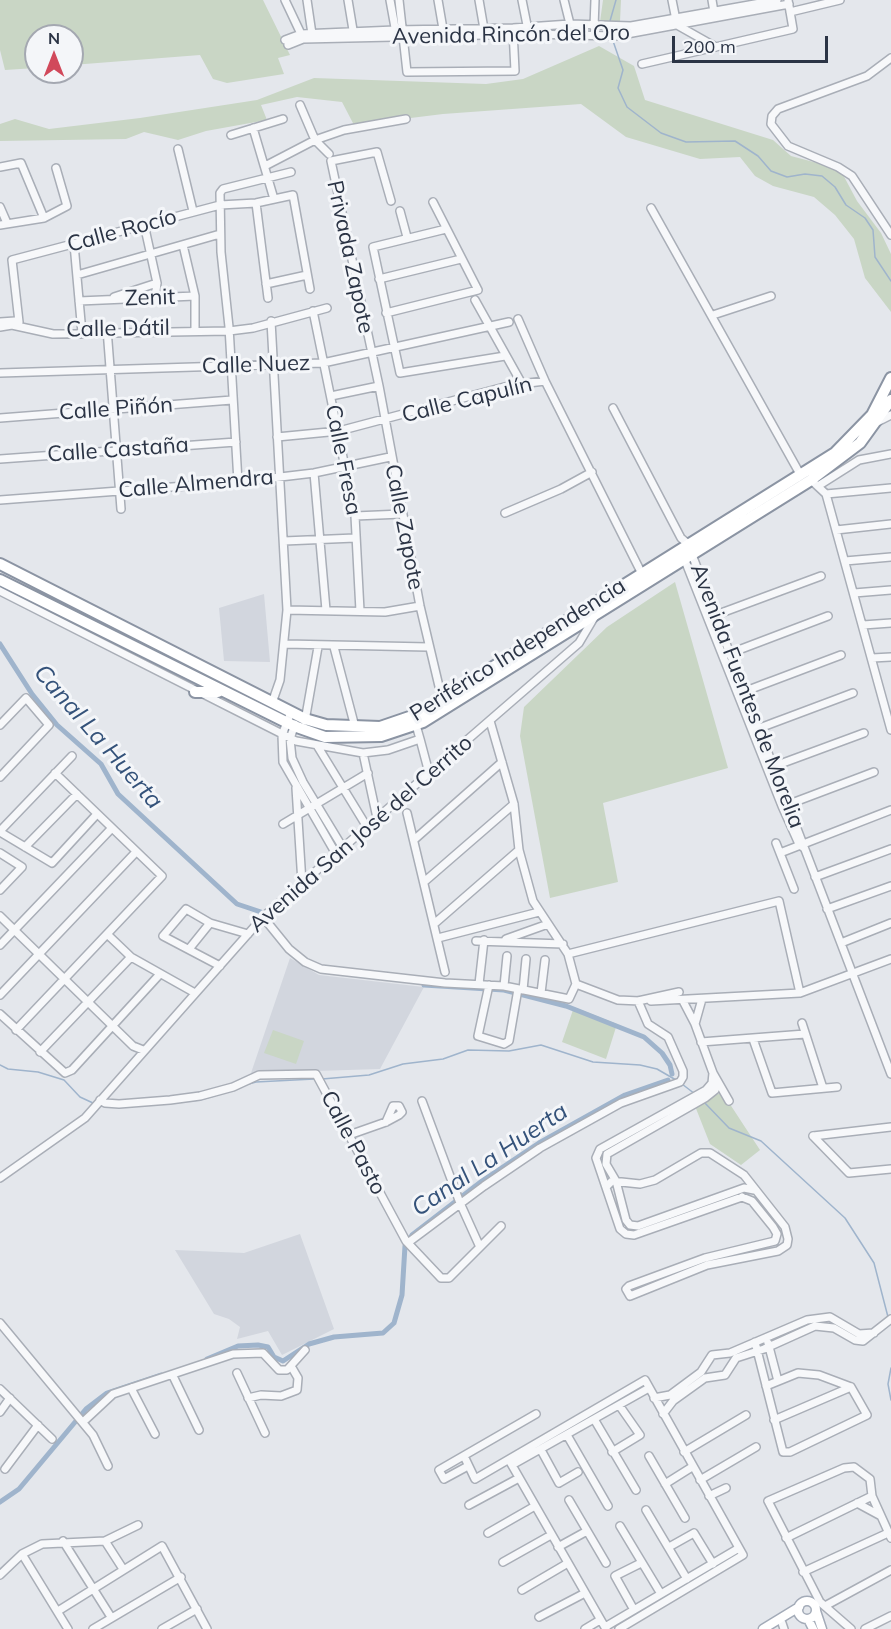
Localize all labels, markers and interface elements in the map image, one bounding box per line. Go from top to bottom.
street label: Avenida Rincón del Oro [392,20,630,50]
north arrow [24,24,84,84]
scale bar [675,24,831,62]
text: N [48,28,60,48]
text: 200 m [683,35,736,58]
street label: Privada Zapote [321,178,379,336]
street label: Calle Rocío [64,204,180,258]
street label: Zenit [124,284,176,312]
street label: Calle Dátil [66,315,170,343]
street label: Calle Nuez [201,350,311,380]
street label: Calle Capulín [399,371,535,429]
street label: Calle Piñón [58,392,174,426]
street label: Calle Fresa [319,402,367,518]
street label: Calle Castaña [46,432,190,468]
street label: Calle Zapote [379,462,429,592]
street label: Calle Almendra [117,464,275,504]
street label: Avenida Fuentes de Morelia [684,560,810,832]
street label: Periférico Independencia [405,573,631,727]
water label: Canal La Huerta [27,659,169,815]
street label: Avenida San José del Cerrito [244,730,478,938]
street label: Calle Pasto [315,1086,391,1200]
water label: Canal La Huerta [406,1097,574,1223]

